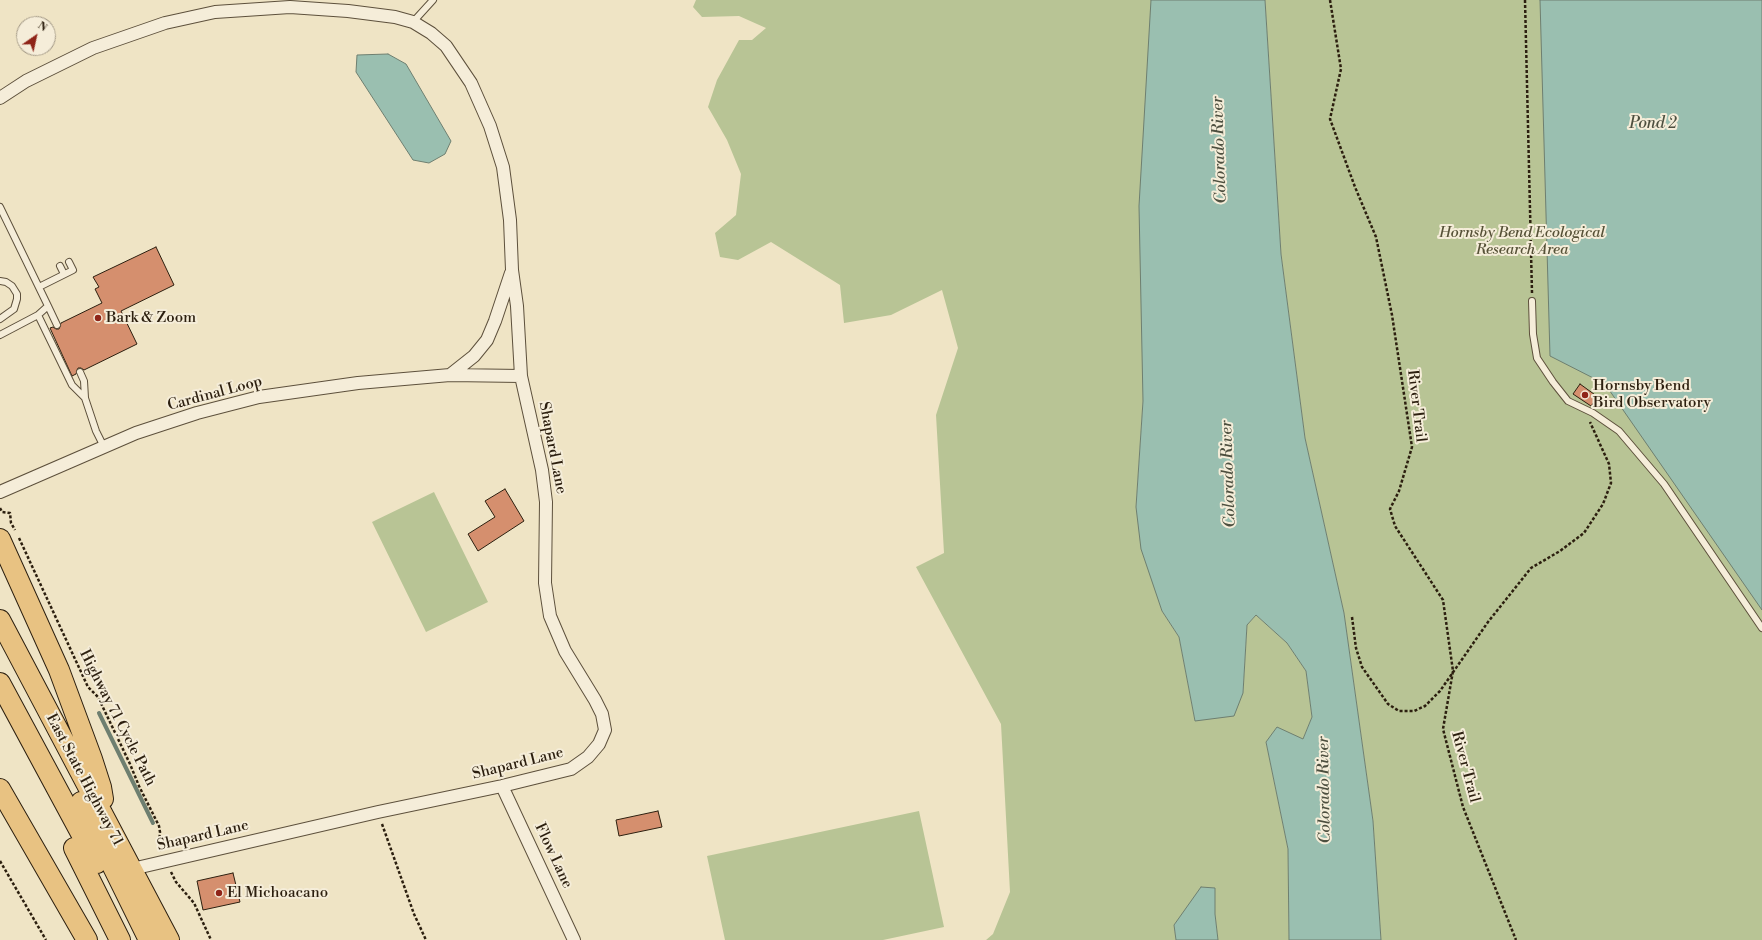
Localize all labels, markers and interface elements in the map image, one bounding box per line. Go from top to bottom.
north arrow [16,16,56,56]
text: N [35,19,50,35]
water label: Colorado River [1209,96,1231,204]
water label: Pond 2 [1629,114,1677,134]
park label: Hornsby Bend Ecological Research Area [1439,224,1605,259]
place label: Bark & Zoom [106,309,196,327]
marker: Bark & Zoom [93,313,103,323]
street label: River Trail [1403,369,1429,443]
street label: Cardinal Loop [166,373,264,415]
place label: Hornsby Bend Bird Observatory [1593,377,1711,412]
marker: Hornsby Bend Bird Observatory [1580,390,1590,400]
street label: Shapard Lane [534,400,570,496]
water label: Colorado River [1218,420,1240,528]
street label: Highway 71 Cycle Path [75,647,159,789]
street label: East State Highway 71 [42,711,126,849]
street label: River Trail [1447,729,1483,805]
water label: Colorado River [1314,736,1336,844]
street label: Shapard Lane [471,744,565,784]
street label: Shapard Lane [155,817,251,855]
street label: Flow Lane [530,821,576,891]
place label: El Michoacano [227,884,328,902]
marker: El Michoacano [214,888,224,898]

